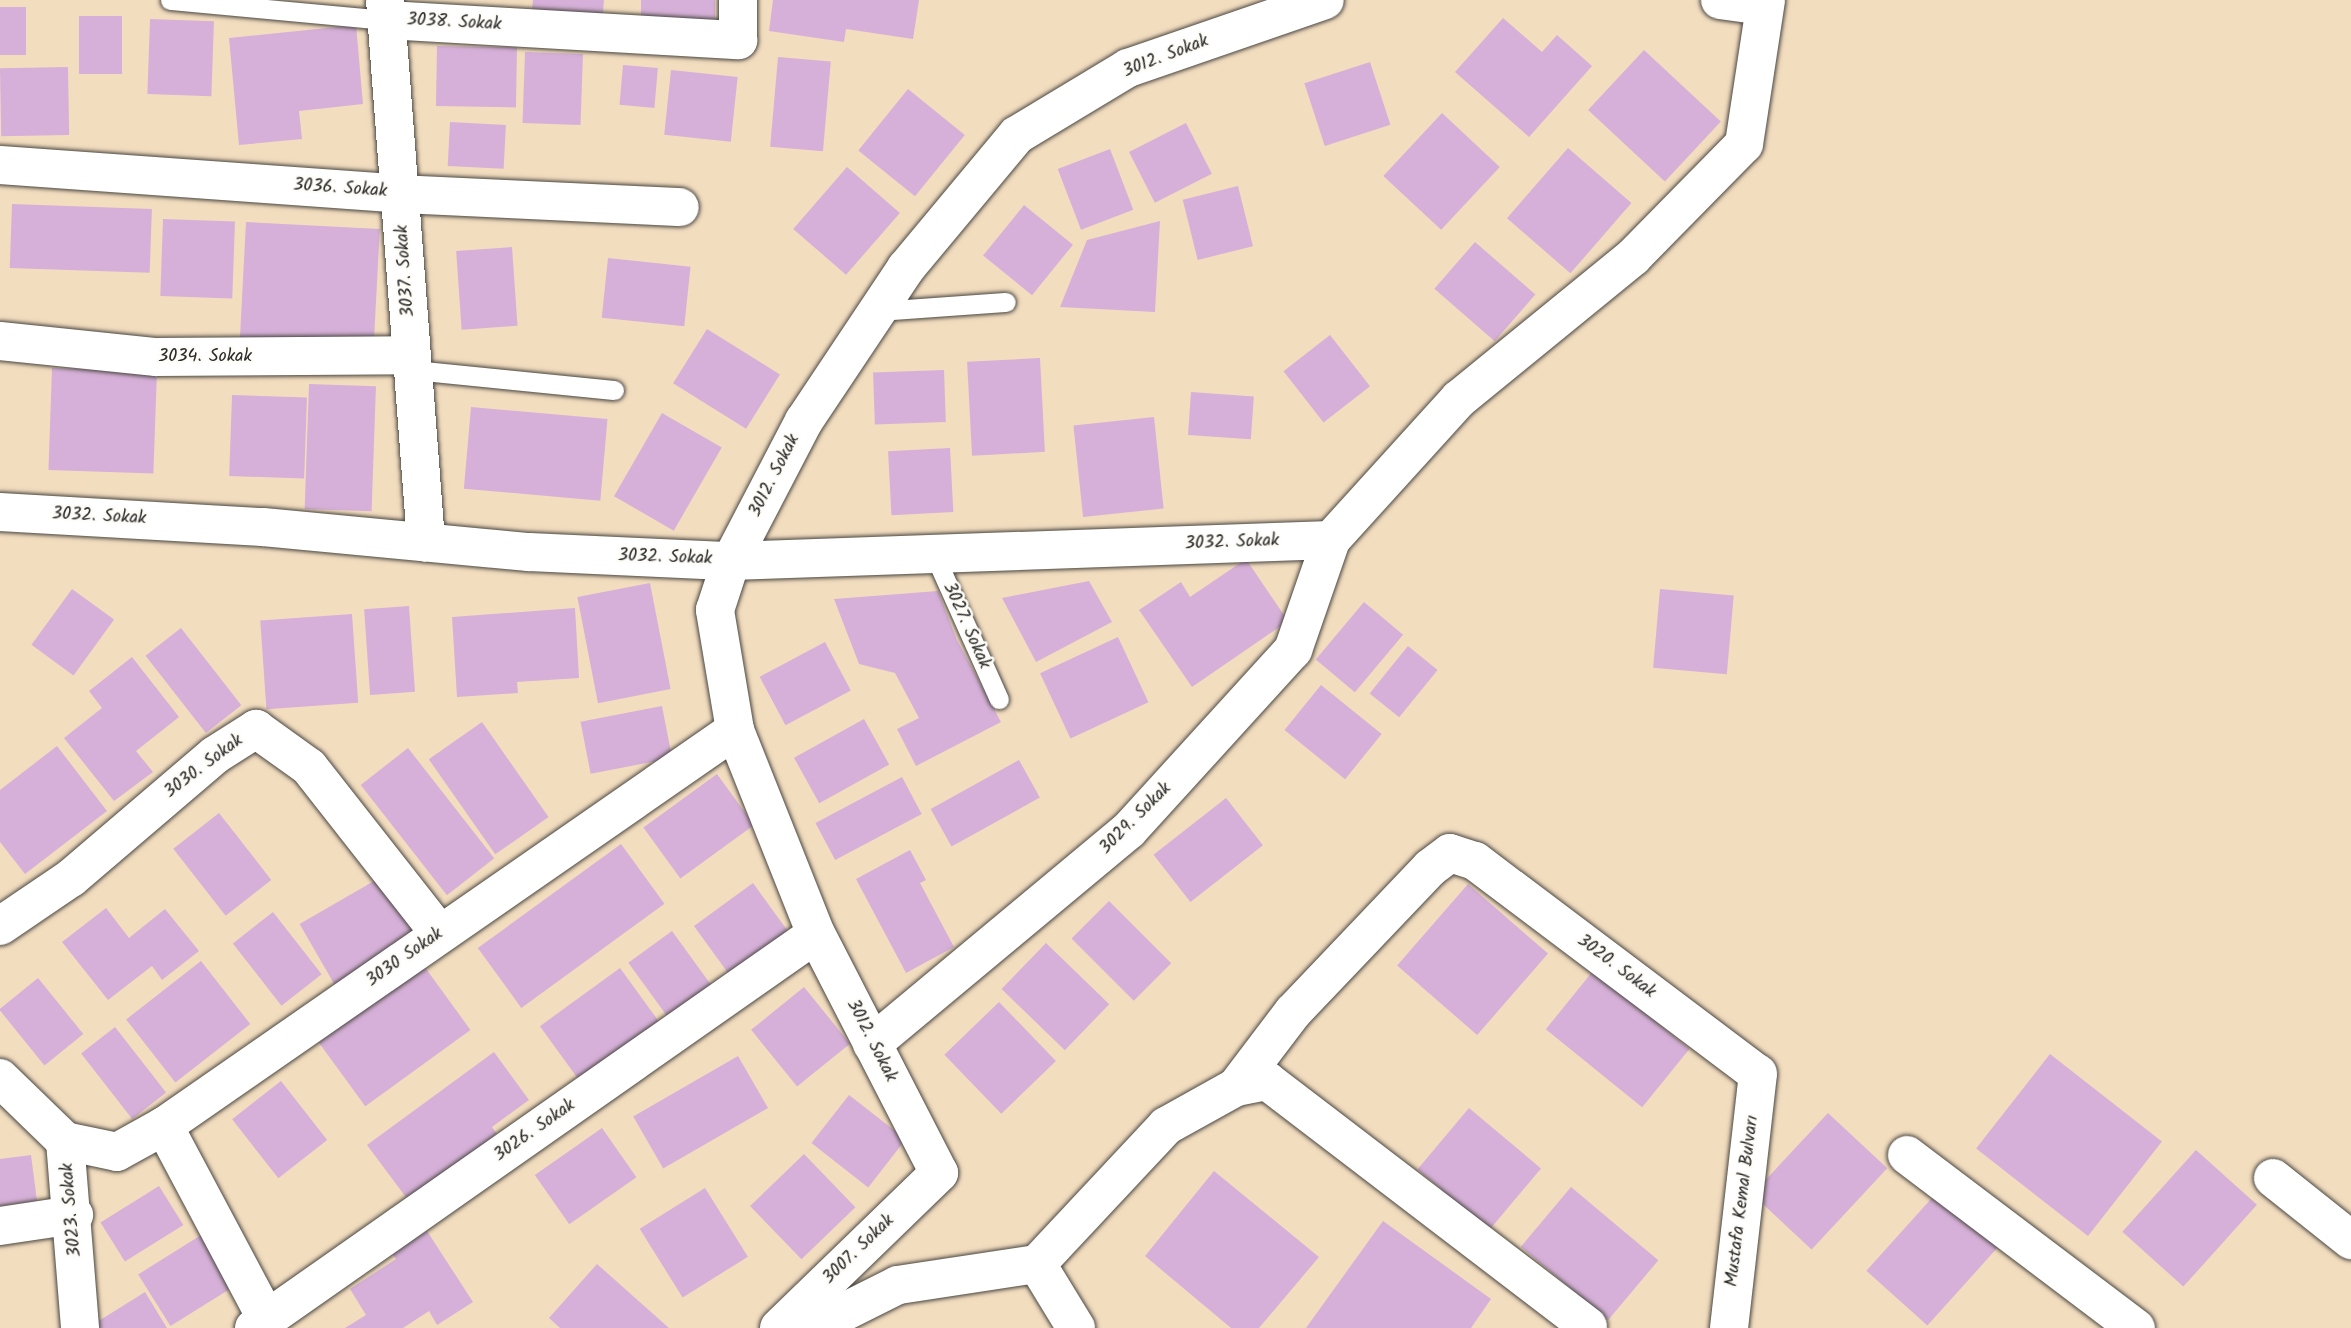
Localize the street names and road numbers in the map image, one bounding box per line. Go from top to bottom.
street label: 3038. Sokak [406,10,502,36]
street label: 3012. Sokak [1120,31,1212,83]
street label: 3036. Sokak [292,175,388,203]
street label: 3037. Sokak [392,224,420,318]
street label: 3034. Sokak [158,346,252,368]
street label: 3012. Sokak [745,431,805,521]
street label: 3032. Sokak [51,504,147,530]
street label: 3032. Sokak [1184,531,1280,555]
street label: 3032. Sokak [617,546,713,570]
street label: 3027. Sokak [937,579,995,673]
street label: 3030. Sokak [160,730,248,804]
street label: 3029. Sokak [1095,778,1177,860]
street label: 3030 Sokak [362,924,448,992]
street label: 3020. Sokak [1572,930,1660,1004]
street label: 3012. Sokak [841,996,901,1086]
street label: 3026. Sokak [490,1095,580,1167]
street label: Mustafa Kemal Bulvarı [1722,1114,1764,1288]
street label: 3023. Sokak [57,1162,87,1258]
street label: 3007. Sokak [819,1211,899,1289]

